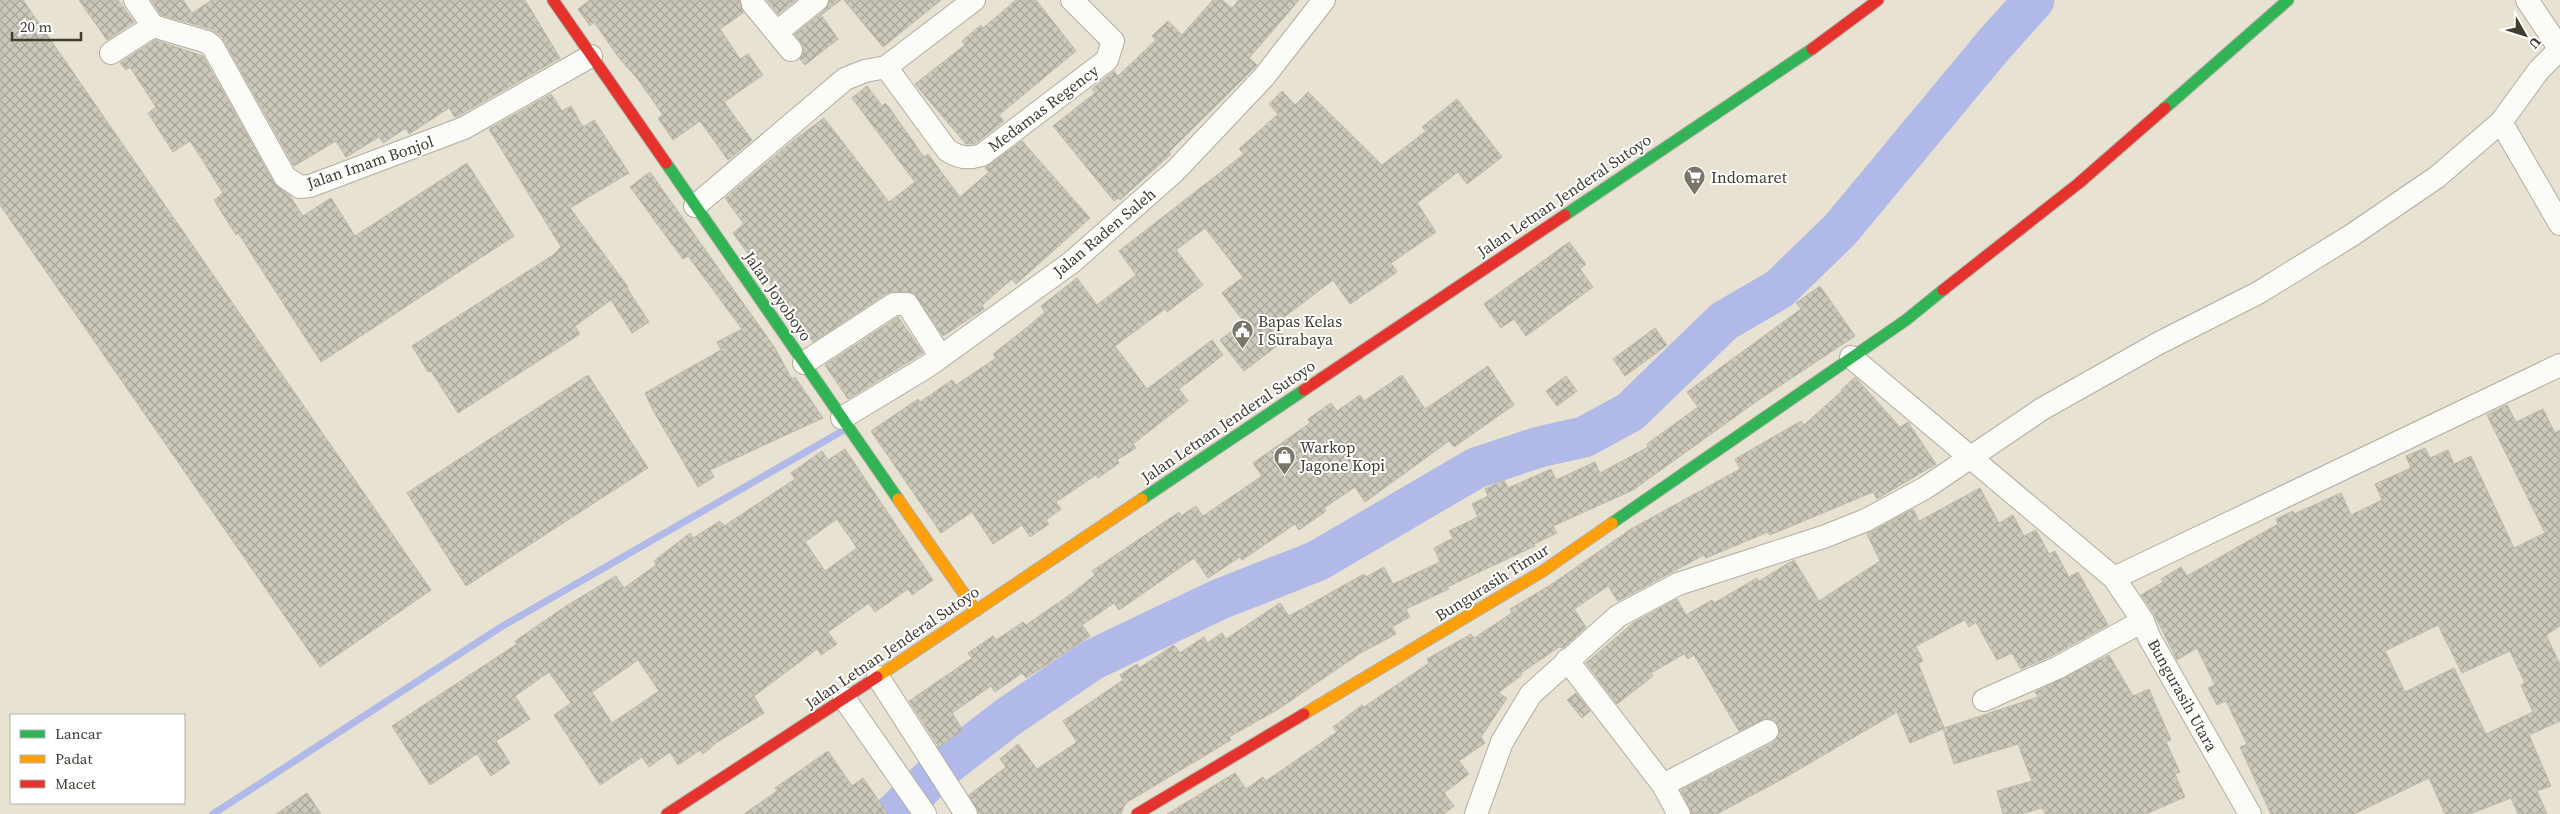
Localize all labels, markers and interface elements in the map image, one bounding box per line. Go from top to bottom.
scale bar [12,10,81,42]
north arrow [2500,10,2550,60]
text: 20 m [20,16,52,37]
text: U [2524,33,2546,53]
street label: Medamas Regency [983,59,1103,157]
street label: Jalan Letnan Jenderal Sutoyo [1472,128,1656,262]
street label: Jalan Imam Bonjol [303,130,437,194]
supermarket icon: Indomaret [1683,165,1707,196]
place label: Indomaret [1711,166,1788,188]
street label: Jalan Raden Saleh [1047,182,1160,282]
street label: Jalan Joyoboyo [738,246,817,346]
place label: Bapas Kelas I Surabaya [1258,310,1342,350]
public building icon: Bapas Kelas I Surabaya [1230,318,1254,349]
street label: Jalan Letnan Jenderal Sutoyo [1136,354,1320,488]
place label: Warkop Jagone Kopi [1299,436,1385,476]
shop icon: Warkop Jagone Kopi [1272,444,1296,475]
street label: Bungurasih Timur [1431,538,1553,626]
street label: Jalan Letnan Jenderal Sutoyo [800,580,984,714]
street label: Bungurasih Utara [2143,635,2223,756]
legend [10,714,185,804]
text: Lancar [55,723,102,744]
text: Padat [55,748,92,769]
text: Macet [55,773,96,794]

